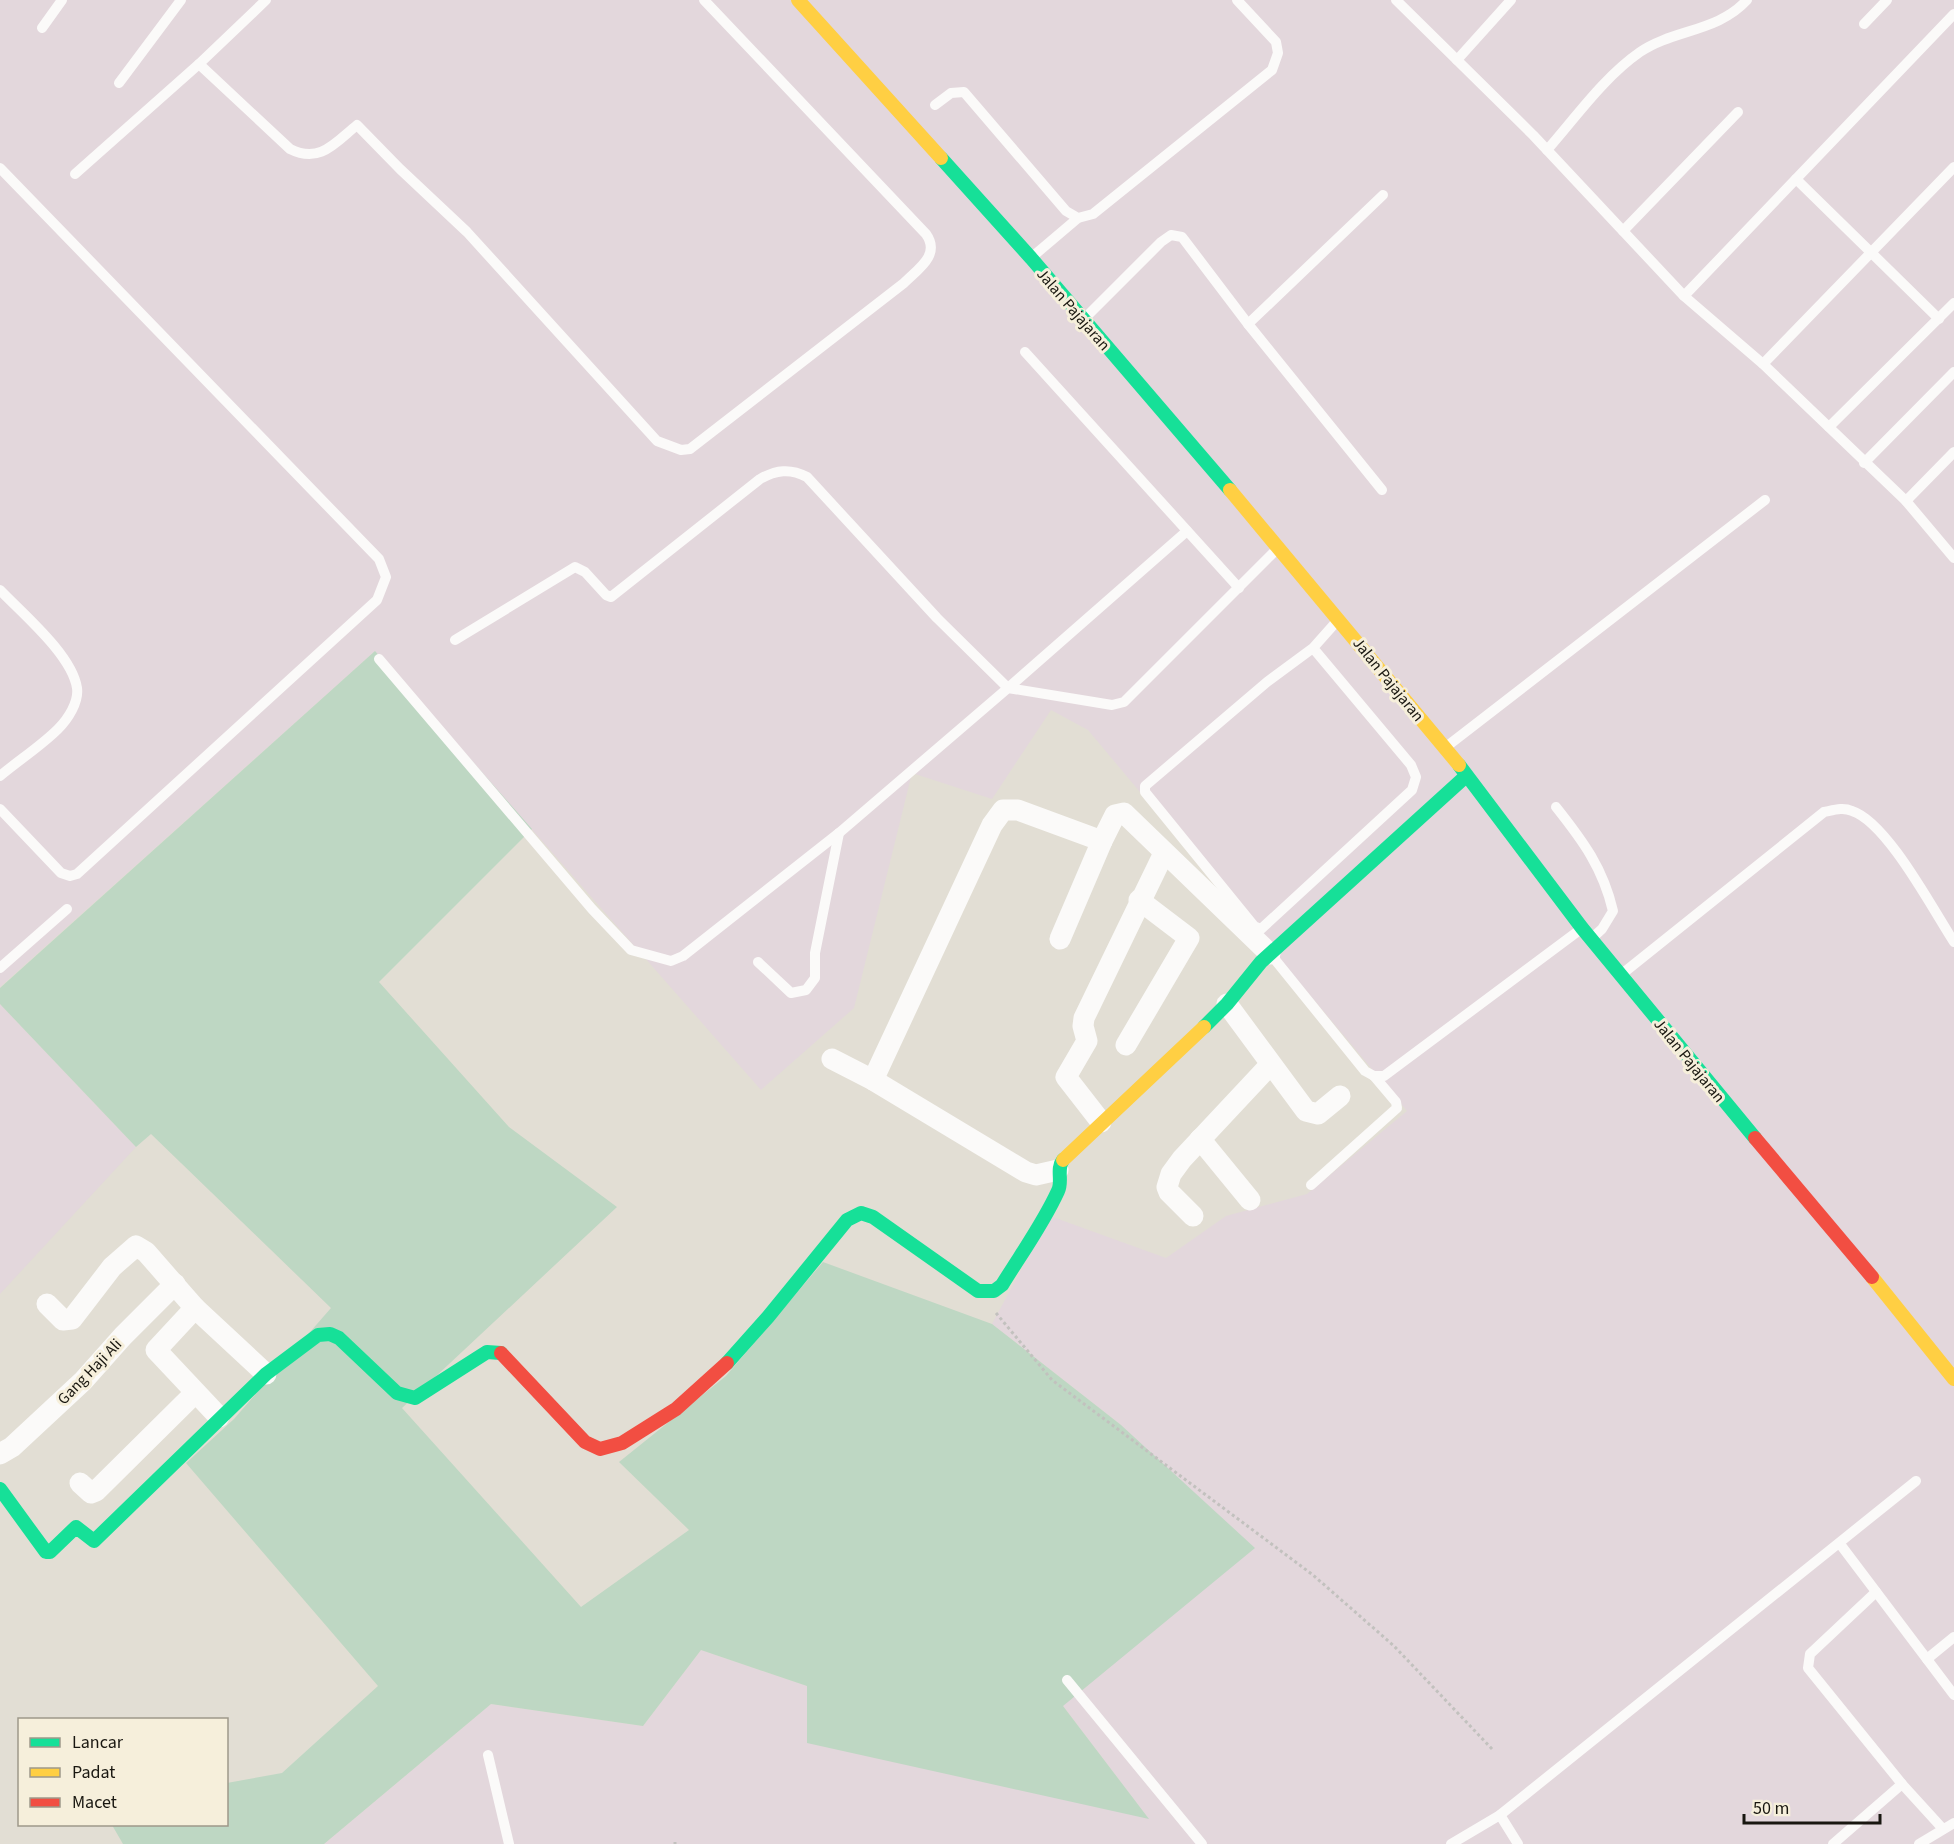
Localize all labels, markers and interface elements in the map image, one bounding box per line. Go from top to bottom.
street label: Jalan Pajajaran [1031,264,1115,355]
street label: Jalan Pajajaran [1347,633,1429,726]
street label: Jalan Pajajaran [1648,1014,1730,1107]
street label: Gang Haji Ali [53,1334,127,1410]
legend [18,1718,228,1826]
text: Lancar [72,1730,124,1755]
text: Padat [72,1760,115,1785]
scale bar [1744,1787,1880,1825]
text: Macet [72,1790,117,1815]
text: 50 m [1753,1796,1789,1821]

